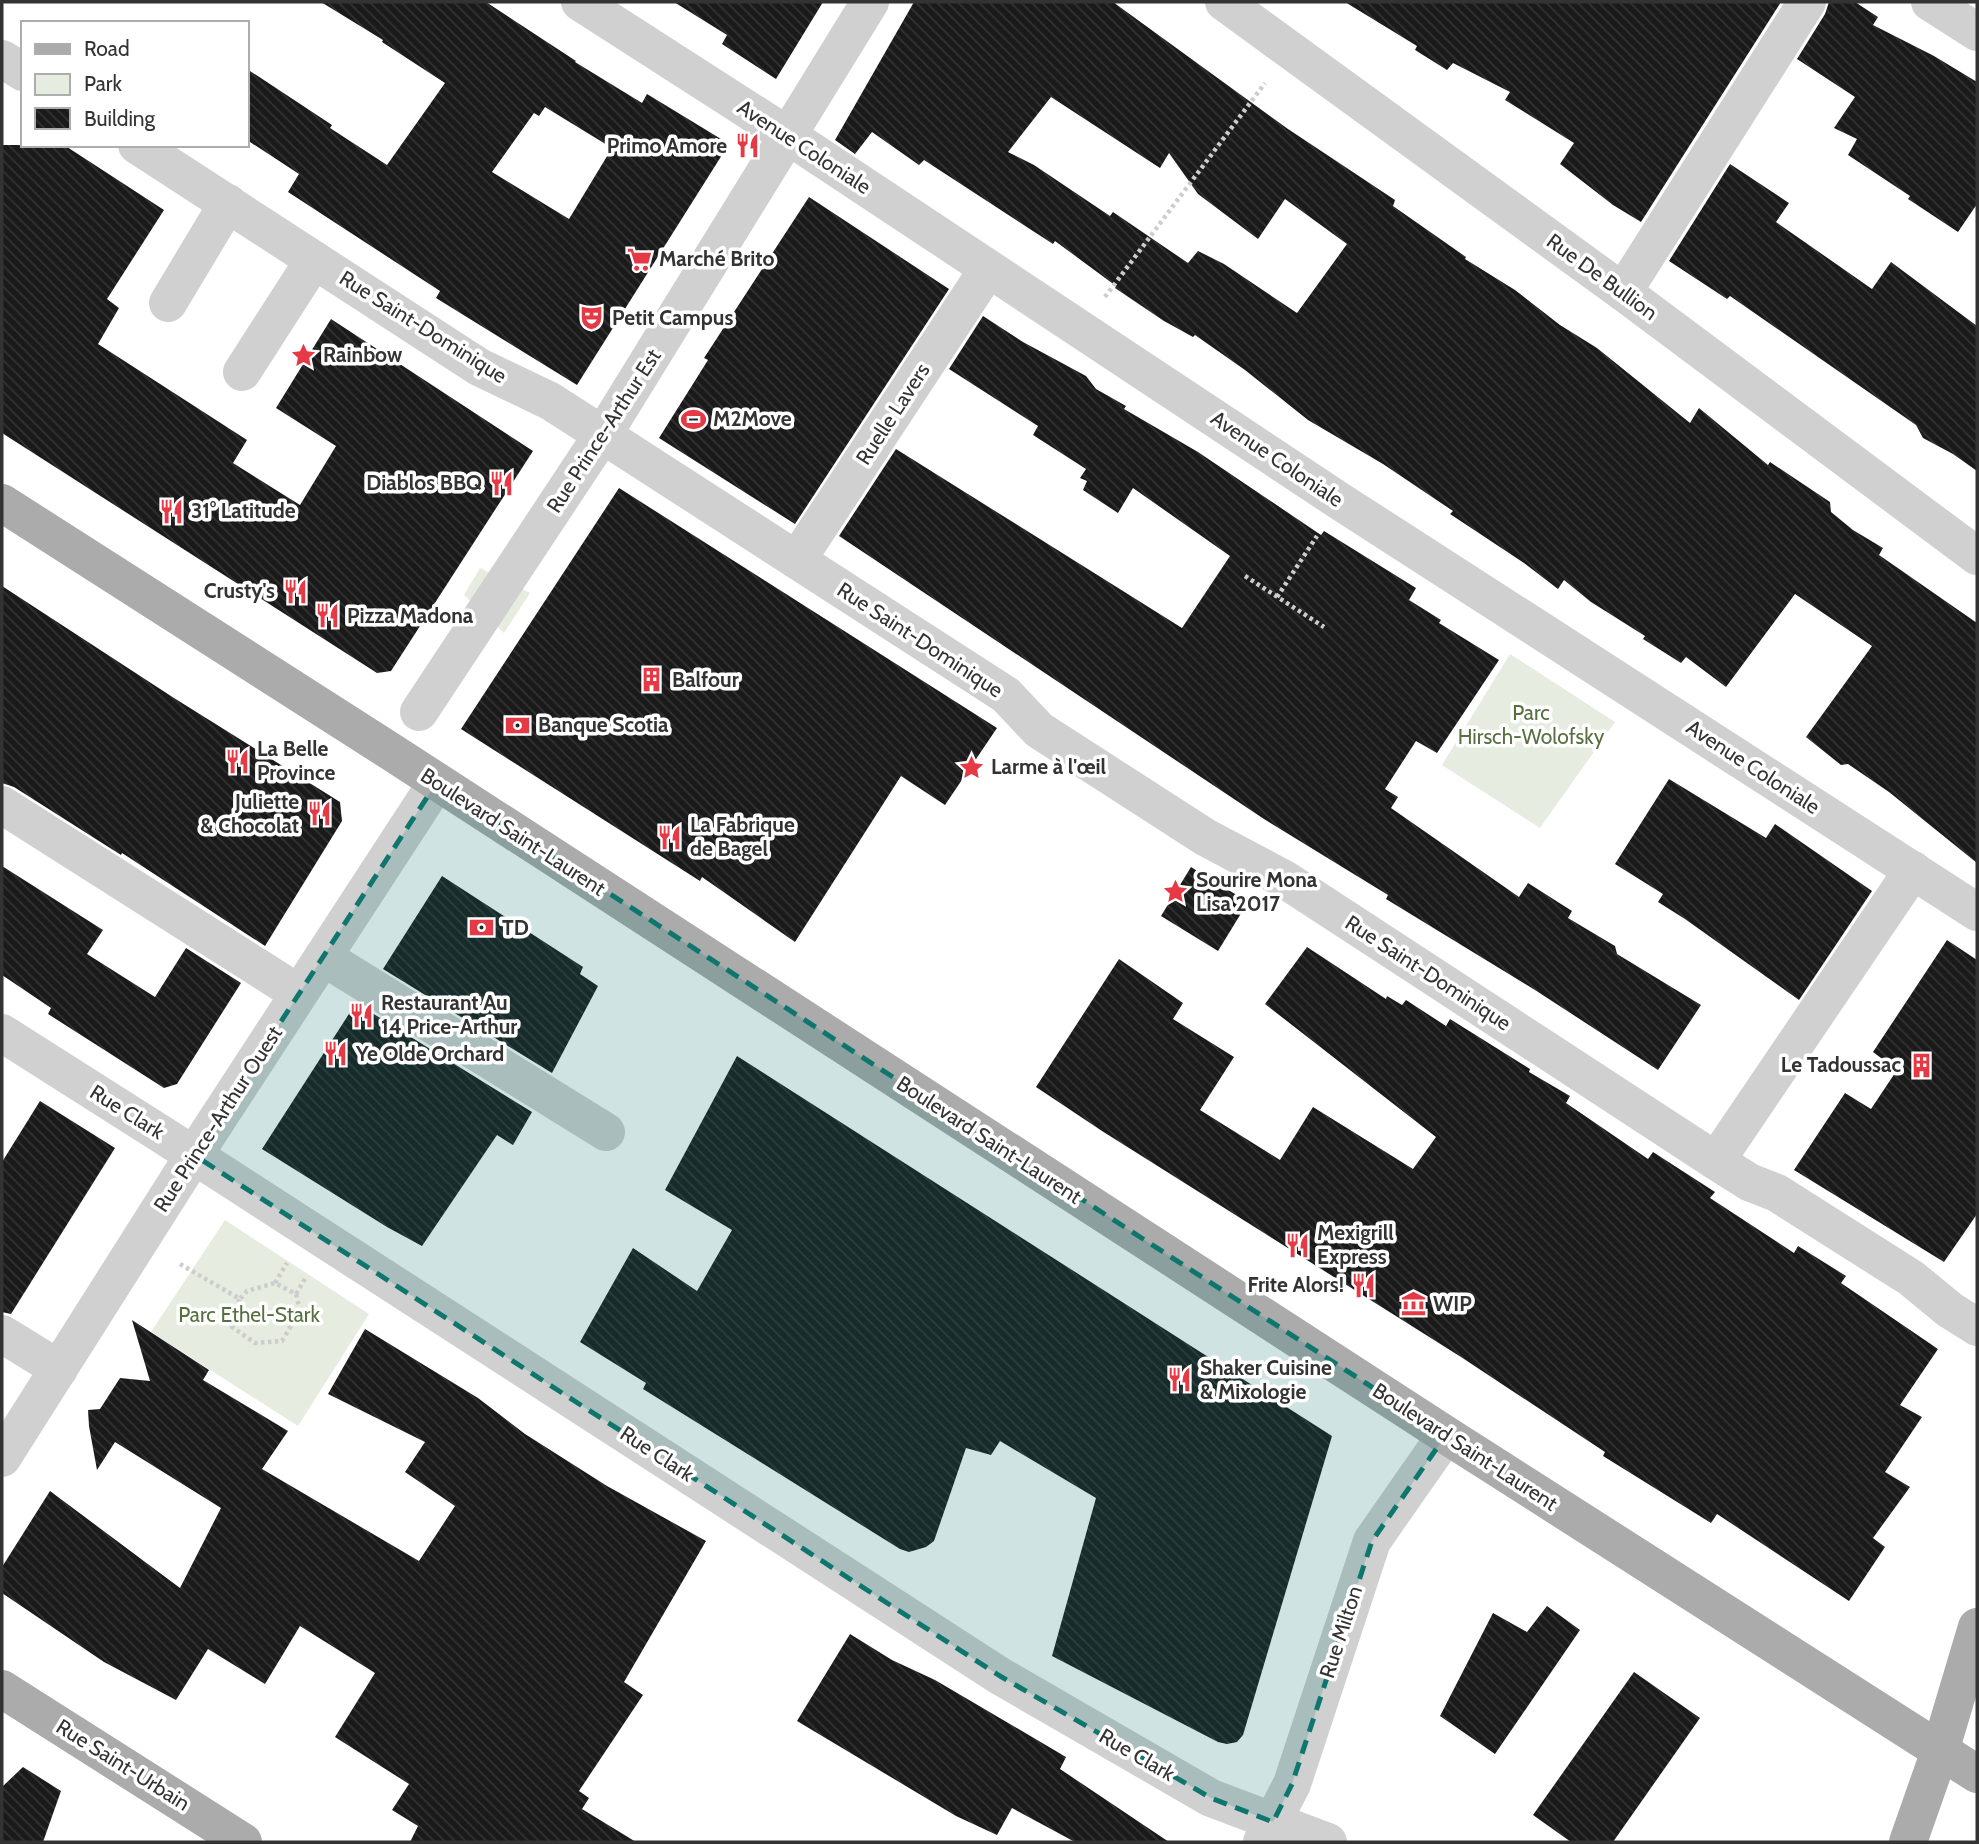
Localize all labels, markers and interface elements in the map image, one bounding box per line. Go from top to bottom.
legend [21,21,248,147]
text: Road [84,36,130,61]
text: Park [84,71,122,96]
street label: Avenue Coloniale [733,94,876,199]
text: Building [84,106,156,131]
restaurant icon: Primo Amore [733,132,761,160]
place label: Primo Amore [607,133,727,158]
street label: Rue De Bullion [1542,228,1662,325]
supermarket icon: Marché Brito [625,245,653,273]
place label: Marché Brito [659,246,774,271]
street label: Rue Saint-Dominique [335,265,512,388]
theatre icon: Petit Campus [578,304,606,332]
place label: Petit Campus [612,305,733,330]
place icon: Rainbow [289,341,317,369]
place label: Rainbow [323,342,403,367]
street label: Rue Prince-Arthur Est [541,344,666,517]
street label: Ruelle Lavers [851,358,935,469]
sports icon: M2Move [679,405,707,433]
street label: Avenue Coloniale [1207,405,1348,512]
place label: M2Move [713,406,792,431]
restaurant icon: Diablos BBQ [488,469,516,497]
place label: Diablos BBQ [366,470,482,495]
restaurant icon: 31° Latitude [157,497,185,525]
place label: 31° Latitude [191,498,296,523]
restaurant icon: Crusty's [281,577,309,605]
street label: Rue Saint-Dominique [833,577,1008,703]
place label: Crusty's [204,578,275,603]
restaurant icon: Pizza Madona [313,602,341,630]
place label: Pizza Madona [347,603,474,628]
building icon: Balfour [638,666,666,694]
place label: Balfour [672,667,739,692]
park label: Parc Hirsch-Wolofsky [1458,700,1605,749]
bank icon: Banque Scotia [504,711,532,739]
place label: Banque Scotia [538,712,669,737]
street label: Avenue Coloniale [1682,714,1825,819]
place label: La Belle Province [257,736,335,785]
restaurant icon: La Belle Province [223,747,251,775]
place icon: Larme à l'œil [957,753,985,781]
place label: Larme à l'œil [991,754,1106,779]
street label: Boulevard Saint-Laurent [416,762,610,901]
place label: Juliette & Chocolat [200,789,299,838]
restaurant icon: Juliette & Chocolat [305,800,333,828]
place label: La Fabrique de Bagel [690,812,795,861]
restaurant icon: La Fabrique de Bagel [656,823,684,851]
place label: Sourire Mona Lisa 2017 [1196,867,1318,916]
place icon: Sourire Mona Lisa 2017 [1162,878,1190,906]
street label: Rue Saint-Dominique [1341,910,1516,1036]
bank icon: TD [468,914,496,942]
place label: TD [502,915,529,940]
place label: Restaurant Au 14 Price-Arthur [381,990,517,1039]
restaurant icon: Restaurant Au 14 Price-Arthur [347,1001,375,1029]
street label: Rue Prince-Arthur Ouest [148,1021,287,1216]
restaurant icon: Ye Olde Orchard [322,1040,350,1068]
place label: Ye Olde Orchard [355,1041,504,1066]
building icon: Le Tadoussac [1907,1051,1935,1079]
place label: Le Tadoussac [1781,1052,1901,1077]
street label: Boulevard Saint-Laurent [892,1070,1086,1209]
street label: Rue Clark [85,1079,170,1144]
place label: Mexigrill Express [1317,1220,1394,1269]
restaurant icon: Mexigrill Express [1283,1231,1311,1259]
restaurant icon: Frite Alors! [1350,1271,1378,1299]
place label: Frite Alors! [1248,1272,1344,1297]
museum icon: WIP [1399,1290,1427,1318]
place label: WIP [1433,1291,1472,1316]
park label: Parc Ethel-Stark [178,1302,320,1327]
place label: Shaker Cuisine & Mixologie [1200,1355,1332,1404]
restaurant icon: Shaker Cuisine & Mixologie [1166,1366,1194,1394]
street label: Boulevard Saint-Laurent [1368,1377,1562,1516]
street label: Rue Clark [616,1421,699,1487]
street label: Rue Milton [1314,1583,1367,1681]
street label: Rue Saint-Urbain [52,1714,195,1816]
street label: Rue Clark [1095,1723,1180,1786]

